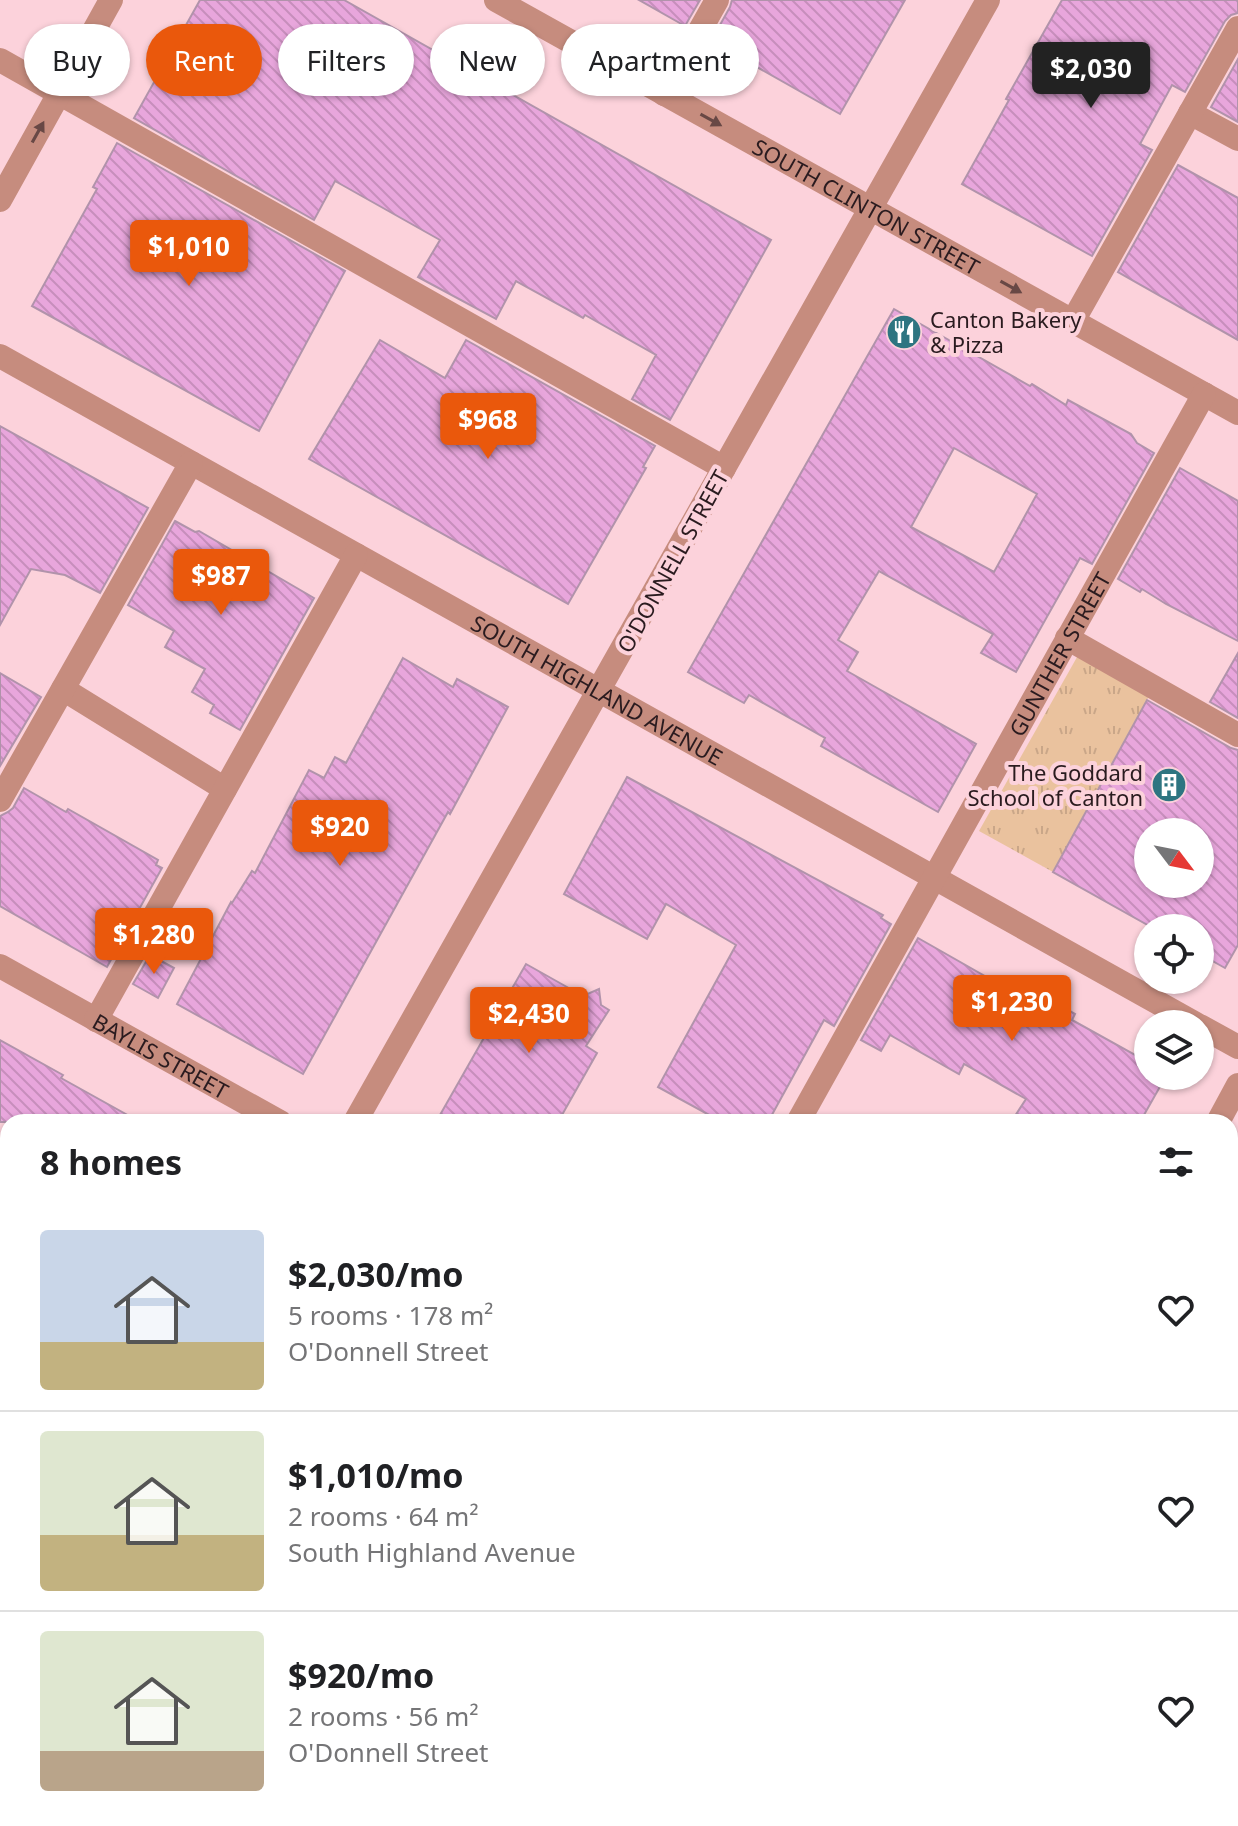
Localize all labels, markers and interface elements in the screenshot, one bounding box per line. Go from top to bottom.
chip: Buy [24,24,130,96]
chip: Rent [146,24,262,96]
chip: Filters [278,24,414,96]
chip: New [430,24,545,96]
chip: Apartment [561,24,759,96]
pin: $2,030 [1026,42,1156,110]
text: $2,030 [1050,50,1132,86]
one-way arrow [699,113,722,126]
one-way arrow [31,120,45,143]
street label: SOUTH CLINTON STREET [748,131,985,281]
pin: $1,010 [124,220,254,288]
text: $1,010 [148,228,230,264]
one-way arrow [1000,280,1022,294]
place label: Canton Bakery & Pizza [930,304,1082,359]
restaurant icon: Canton Bakery & Pizza [885,313,923,351]
pin: $968 [441,393,535,461]
text: $968 [458,401,518,437]
street label: O'DONNELL STREET [609,464,735,658]
pin: $987 [174,549,268,617]
text: $987 [191,557,251,593]
street label: GUNTHER STREET [1001,566,1117,741]
street label: SOUTH HIGHLAND AVENUE [466,607,728,772]
place label: The Goddard School of Canton [967,757,1143,812]
building icon: The Goddard School of Canton [1150,766,1188,804]
pin: $920 [293,800,387,868]
text: $920 [310,808,370,844]
north arrow [1134,818,1214,898]
map controls [1134,818,1214,1090]
pin: $1,280 [89,908,219,976]
button: locate [1134,914,1214,994]
text: $1,280 [113,916,195,952]
pin: $1,230 [947,975,1077,1043]
text: $1,230 [971,983,1053,1019]
pin: $2,430 [464,987,594,1055]
text: $2,430 [488,995,570,1031]
street label: BAYLIS STREET [87,1006,234,1105]
button: layers [1134,1010,1214,1090]
text: 8 homes [40,1139,182,1185]
icon: filters [1154,1140,1198,1184]
text: $2,030/mo [288,1251,463,1297]
icon: home [104,1262,200,1358]
icon: heart [1154,1288,1198,1332]
text: 5 rooms · 178 m² [288,1297,493,1333]
text: O'Donnell Street [288,1333,488,1369]
text: $1,010/mo [288,1452,463,1498]
icon: home [104,1463,200,1559]
icon: heart [1154,1489,1198,1533]
text: 2 rooms · 64 m² [288,1498,478,1534]
text: South Highland Avenue [288,1534,576,1570]
text: $920/mo [288,1652,434,1698]
icon: home [104,1663,200,1759]
icon: heart [1154,1689,1198,1733]
text: 2 rooms · 56 m² [288,1698,478,1734]
text: O'Donnell Street [288,1734,488,1770]

